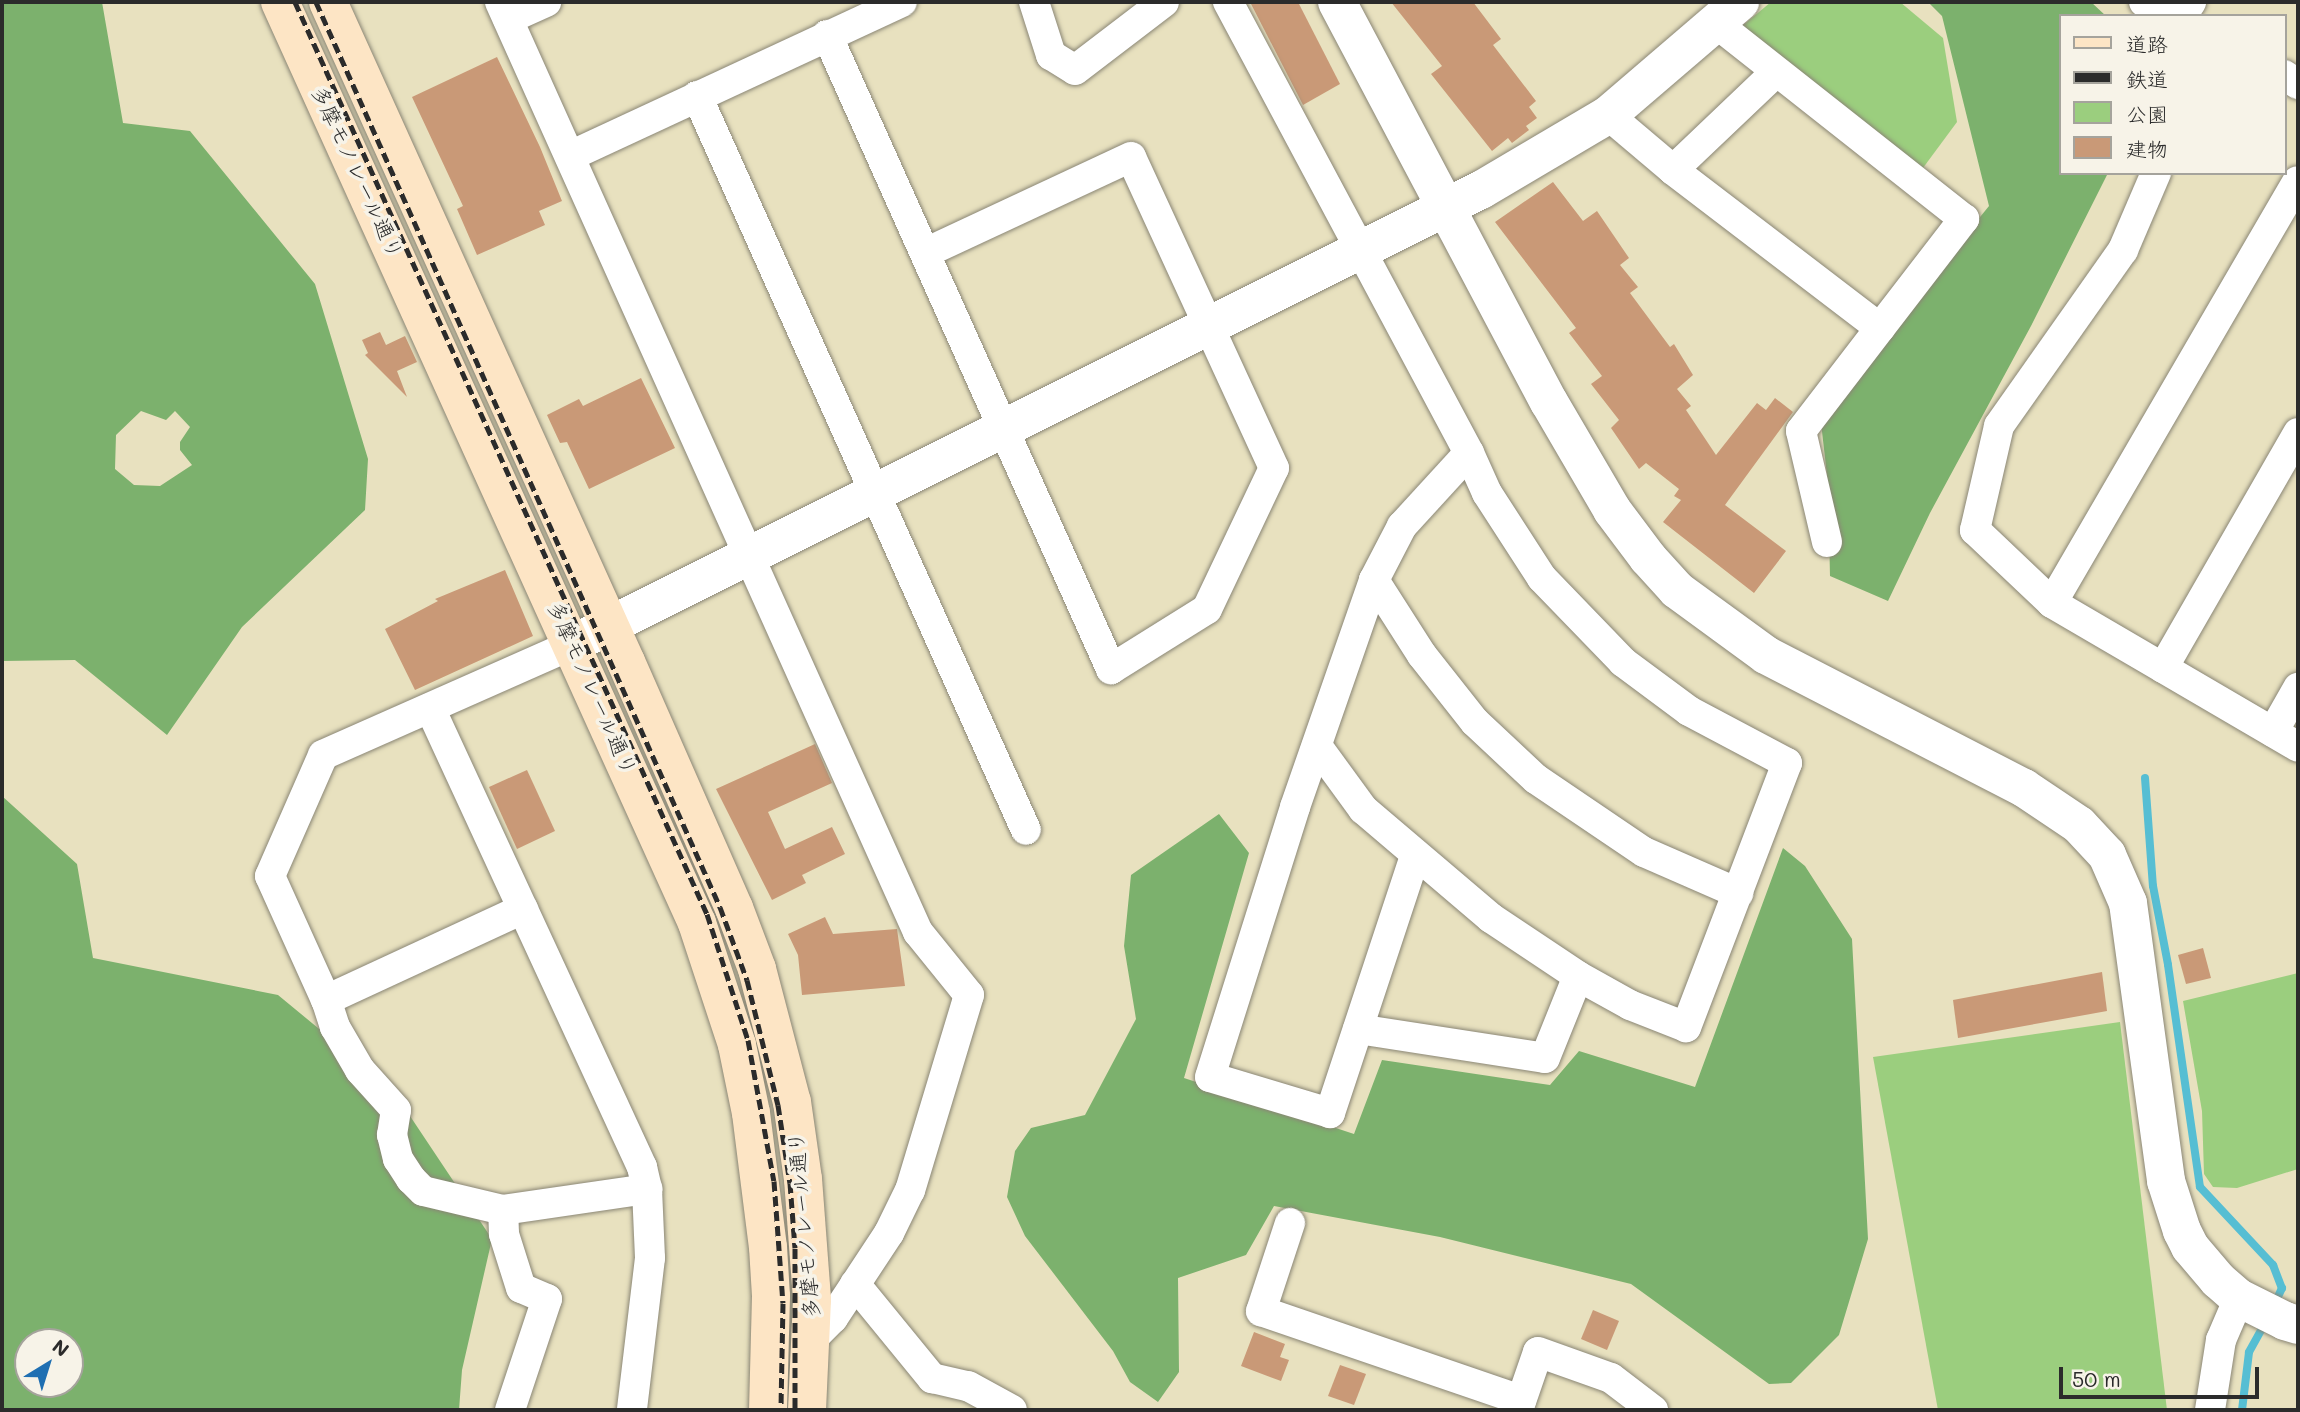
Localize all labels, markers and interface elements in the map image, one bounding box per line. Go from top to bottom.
legend [2058,14,2286,175]
text: 道路 [2126,30,2168,57]
text: 鉄道 [2126,65,2168,92]
street label: 多摩モノレール通り [306,81,410,263]
text: 公園 [2126,100,2168,127]
text: 建物 [2126,135,2168,162]
street label: 多摩モノレール通り [543,596,643,780]
street label: 多摩モノレール通り [782,1129,824,1321]
north arrow [14,1328,84,1398]
text: N [48,1333,74,1362]
scale bar [2062,1352,2262,1396]
text: 50 m [2072,1365,2121,1392]

